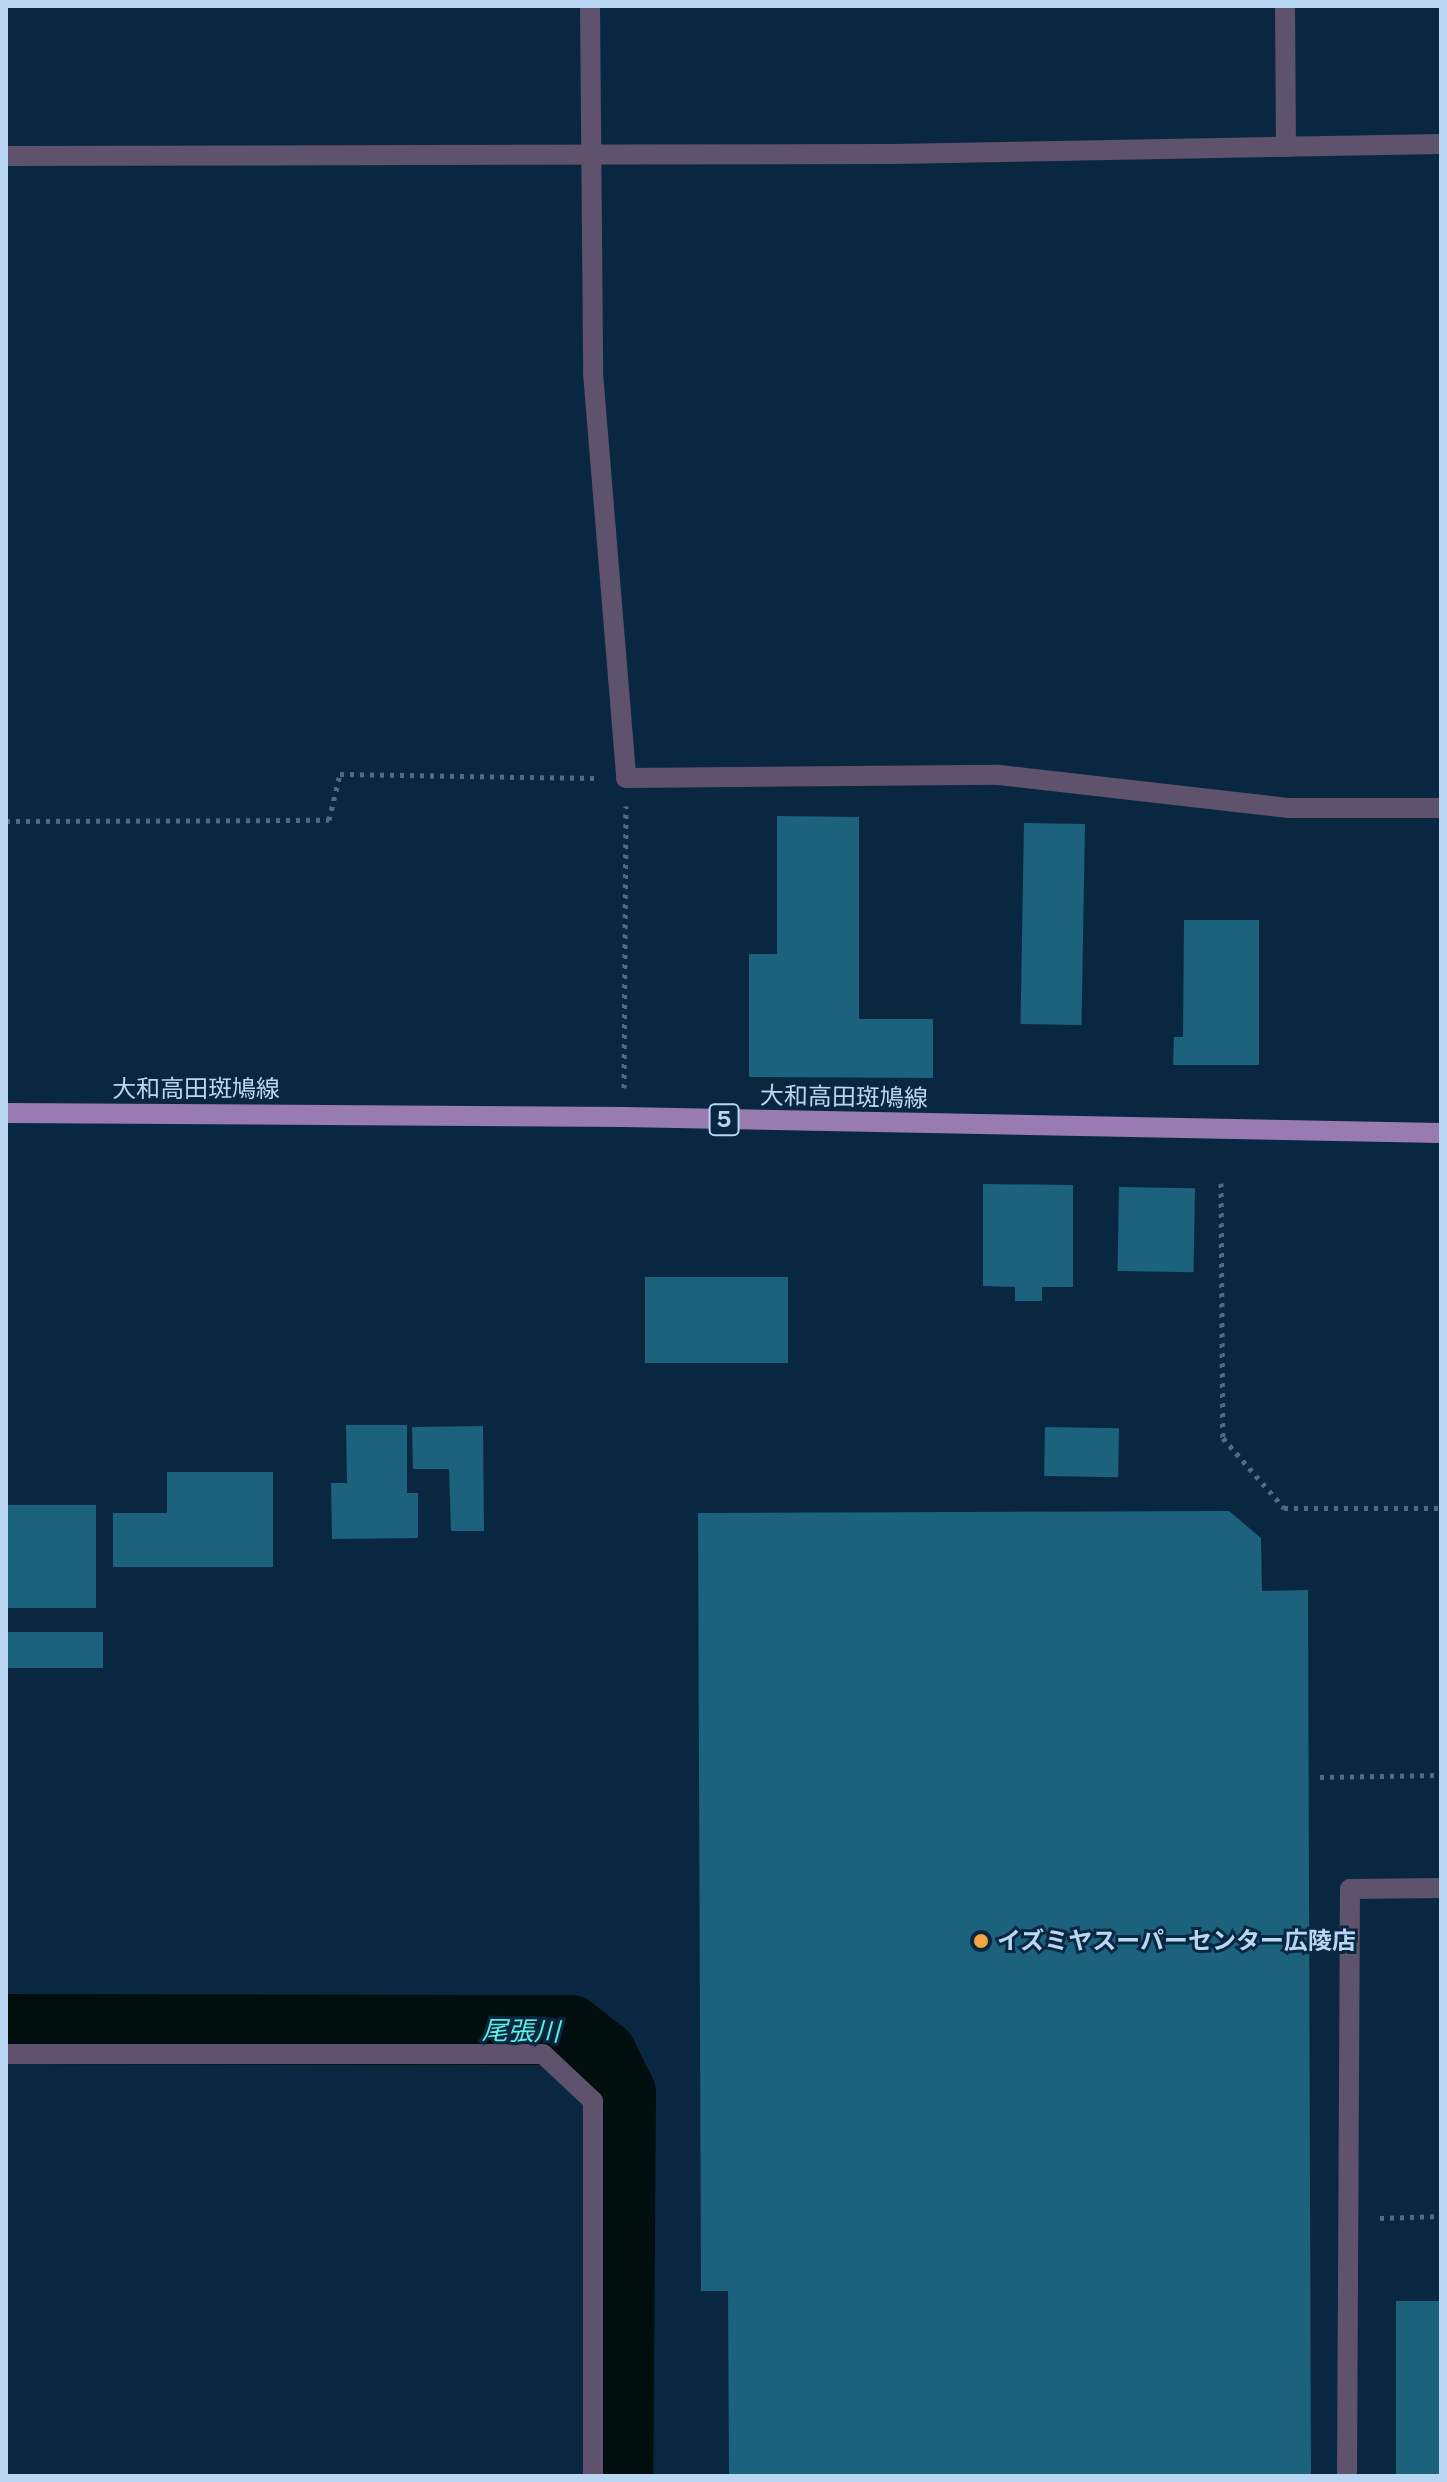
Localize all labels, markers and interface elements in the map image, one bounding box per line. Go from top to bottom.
street label: 大和高田斑鳩線 [112,1075,280,1103]
street label: 大和高田斑鳩線 [760,1081,928,1113]
road number: 5 [708,1102,740,1138]
place label: イズミヤスーパーセンター広陵店 [997,1927,1357,1955]
marker: イズミヤスーパーセンター広陵店 [972,1932,990,1950]
water label: 尾張川 [482,2015,560,2047]

